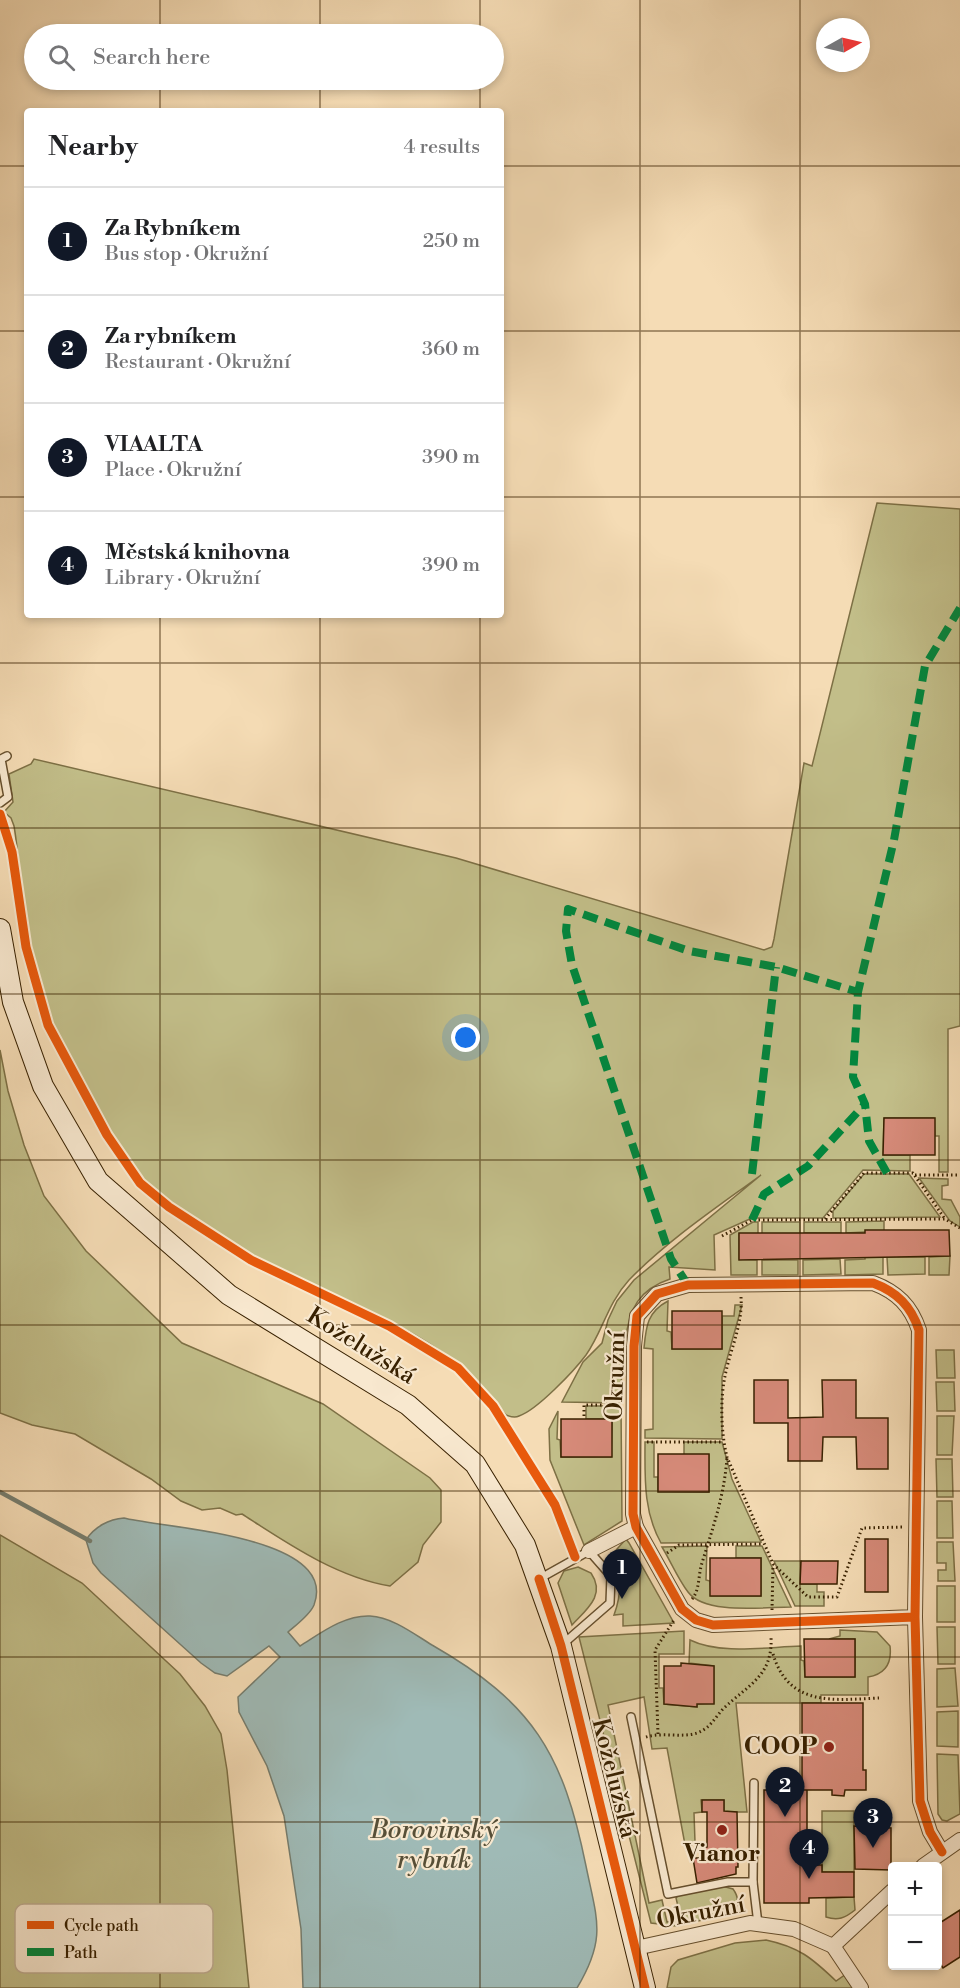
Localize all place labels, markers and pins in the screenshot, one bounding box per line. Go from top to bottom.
pin: 1 [602,1550,642,1599]
place label: COOP [744,1732,817,1762]
marker: COOP [822,1740,836,1754]
pin: 2 [766,1768,804,1817]
pin: 3 [854,1798,892,1848]
marker: Vianor [715,1823,729,1837]
pin: 4 [790,1830,828,1879]
place label: Vianor [683,1839,760,1869]

